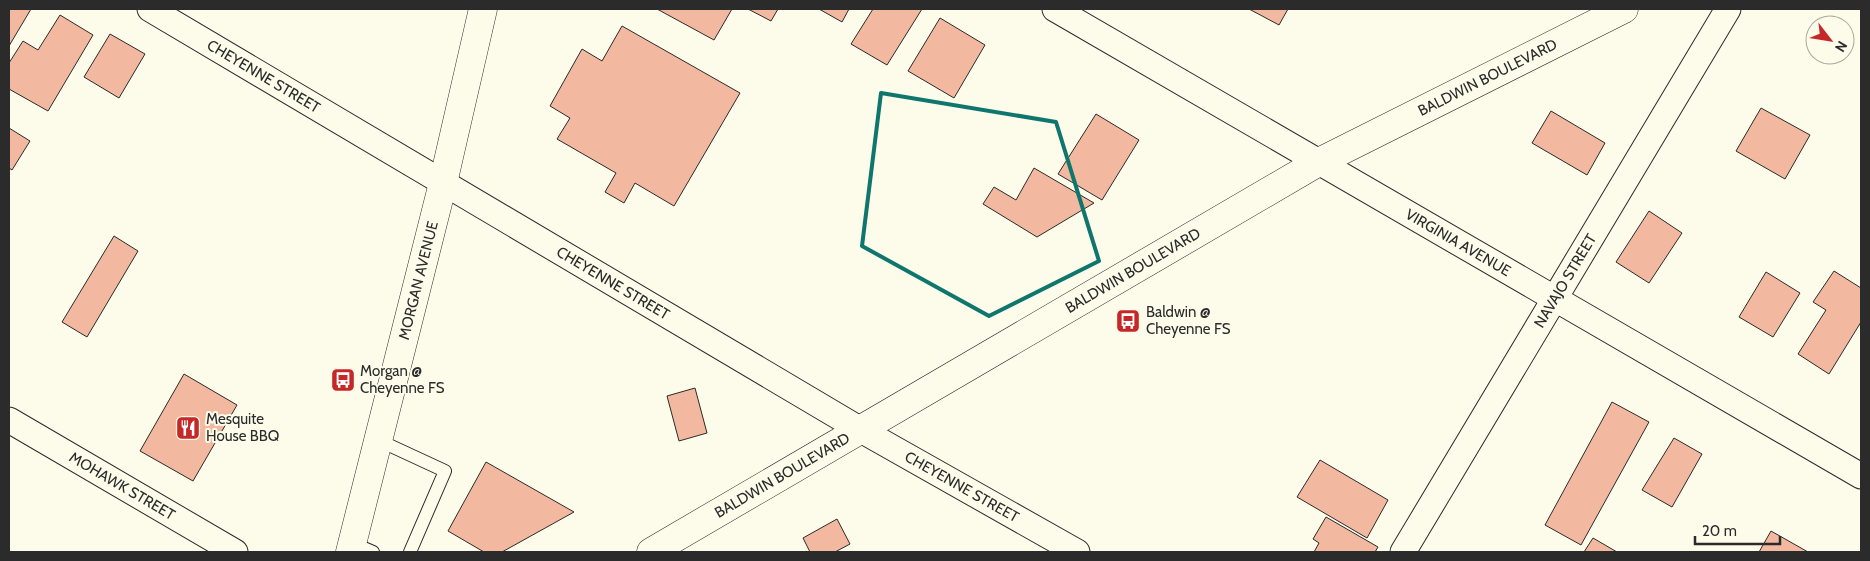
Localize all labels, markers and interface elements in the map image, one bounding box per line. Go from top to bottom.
north arrow [1805,15,1855,65]
street label: BALDWIN BOULEVARD [1415,35,1560,120]
street label: CHEYENNE STREET [204,36,323,117]
text: N [1831,38,1851,56]
street label: VIRGINIA AVENUE [1402,205,1514,280]
street label: MORGAN AVENUE [395,219,442,342]
street label: BALDWIN BOULEVARD [1062,224,1204,317]
street label: NAVAJO STREET [1530,231,1600,331]
street label: CHEYENNE STREET [553,243,673,324]
place label: Baldwin @ Cheyenne FS [1146,303,1231,338]
bus stop icon: Baldwin @ Cheyenne FS [1115,308,1141,334]
place label: Morgan @ Cheyenne FS [360,362,445,397]
bus stop icon: Morgan @ Cheyenne FS [330,367,356,393]
place label: Mesquite House BBQ [206,410,279,445]
restaurant icon: Mesquite House BBQ [175,415,201,441]
street label: BALDWIN BOULEVARD [711,429,853,522]
street label: MOHAWK STREET [66,448,178,524]
street label: CHEYENNE STREET [901,448,1022,526]
scale bar [1695,514,1780,546]
text: 20 m [1702,522,1737,540]

